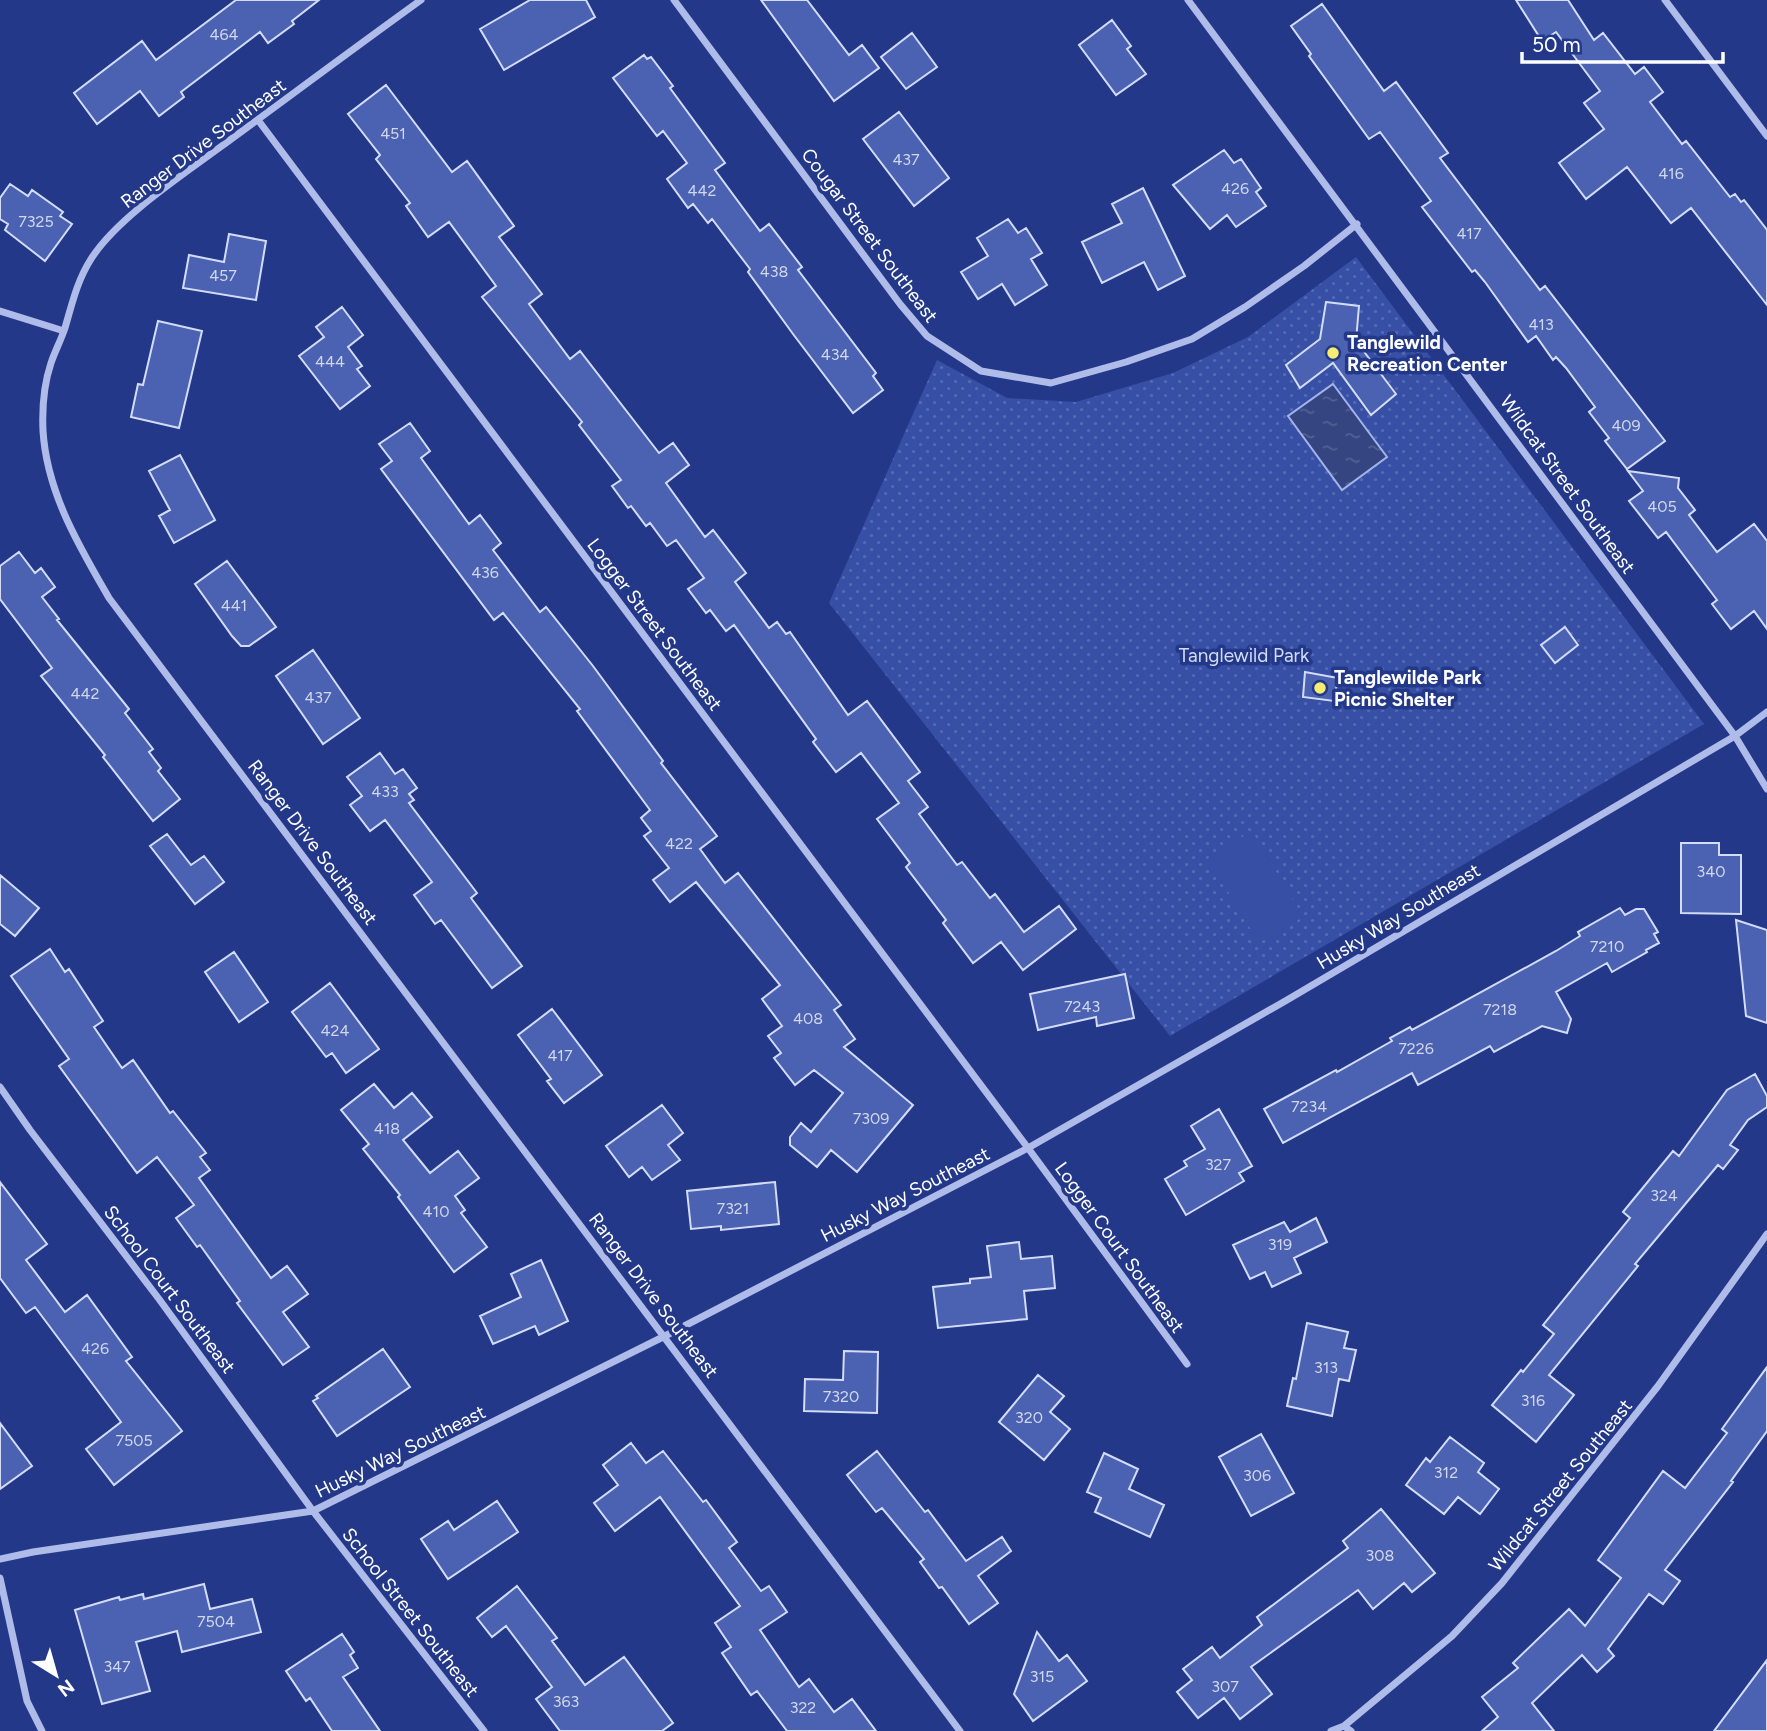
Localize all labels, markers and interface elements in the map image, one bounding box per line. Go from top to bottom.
scale bar [1522,21,1723,65]
house number: 464 [210,25,239,44]
text: 50 m [1532,32,1581,57]
street label: Ranger Drive Southeast [116,74,290,213]
house number: 451 [380,124,406,143]
street label: Cougar Street Southeast [797,144,943,327]
house number: 437 [892,150,920,169]
house number: 416 [1658,164,1684,183]
house number: 426 [1221,179,1249,198]
house number: 442 [688,181,716,200]
house number: 7325 [18,212,54,231]
house number: 417 [1456,224,1482,243]
house number: 438 [760,262,788,281]
house number: 457 [209,266,237,285]
house number: 413 [1528,315,1554,334]
place label: Tanglewild Recreation Center [1347,331,1507,376]
house number: 434 [821,345,849,364]
marker: Tanglewild Recreation Center [1325,345,1341,361]
house number: 444 [315,352,345,371]
street label: Wildcat Street Southeast [1495,391,1640,578]
house number: 409 [1611,416,1641,435]
house number: 405 [1647,497,1677,516]
street label: Logger Street Southeast [582,534,727,715]
house number: 436 [471,563,499,582]
house number: 441 [221,596,247,615]
park label: Tanglewild Park [1179,644,1310,667]
place label: Tanglewilde Park Picnic Shelter [1334,666,1482,711]
marker: Tanglewilde Park Picnic Shelter [1312,680,1328,696]
house number: 442 [71,684,99,703]
house number: 437 [304,688,332,707]
street label: Ranger Drive Southeast [243,755,382,929]
house number: 433 [371,782,399,801]
house number: 422 [665,834,693,853]
street label: Husky Way Southeast [1312,859,1484,974]
house number: 340 [1697,862,1725,881]
house number: 7210 [1590,937,1624,956]
house number: 7243 [1064,997,1100,1016]
house number: 7218 [1483,1000,1517,1019]
house number: 408 [793,1009,823,1028]
house number: 424 [321,1021,349,1040]
house number: 7226 [1398,1039,1434,1058]
house number: 417 [547,1046,573,1065]
house number: 7234 [1291,1097,1327,1116]
house number: 7309 [853,1109,889,1128]
house number: 418 [374,1119,400,1138]
street label: Husky Way Southeast [817,1142,994,1247]
house number: 327 [1205,1155,1232,1174]
street label: Logger Court Southeast [1050,1157,1189,1337]
house number: 324 [1650,1186,1678,1205]
house number: 7321 [717,1199,749,1218]
street label: School Court Southeast [99,1201,240,1378]
house number: 410 [423,1202,449,1221]
street label: Ranger Drive Southeast [584,1208,723,1382]
house number: 319 [1268,1235,1292,1254]
house number: 426 [81,1339,109,1358]
house number: 313 [1314,1358,1338,1377]
house number: 7320 [823,1387,859,1406]
house number: 316 [1521,1391,1545,1410]
street label: Wildcat Street Southeast [1484,1395,1637,1576]
street label: Husky Way Southeast [311,1400,489,1503]
house number: 320 [1015,1408,1043,1427]
house number: 7505 [115,1431,153,1450]
house number: 312 [1434,1463,1458,1482]
house number: 306 [1243,1466,1271,1485]
street label: School Street Southeast [337,1523,484,1702]
house number: 308 [1366,1546,1394,1565]
house number: 7504 [197,1612,235,1631]
north arrow [21,1640,91,1710]
house number: 347 [103,1657,131,1676]
house number: 315 [1030,1667,1054,1686]
text: N [53,1675,79,1702]
house number: 307 [1211,1677,1239,1696]
house number: 363 [553,1692,579,1711]
house number: 322 [790,1698,816,1717]

